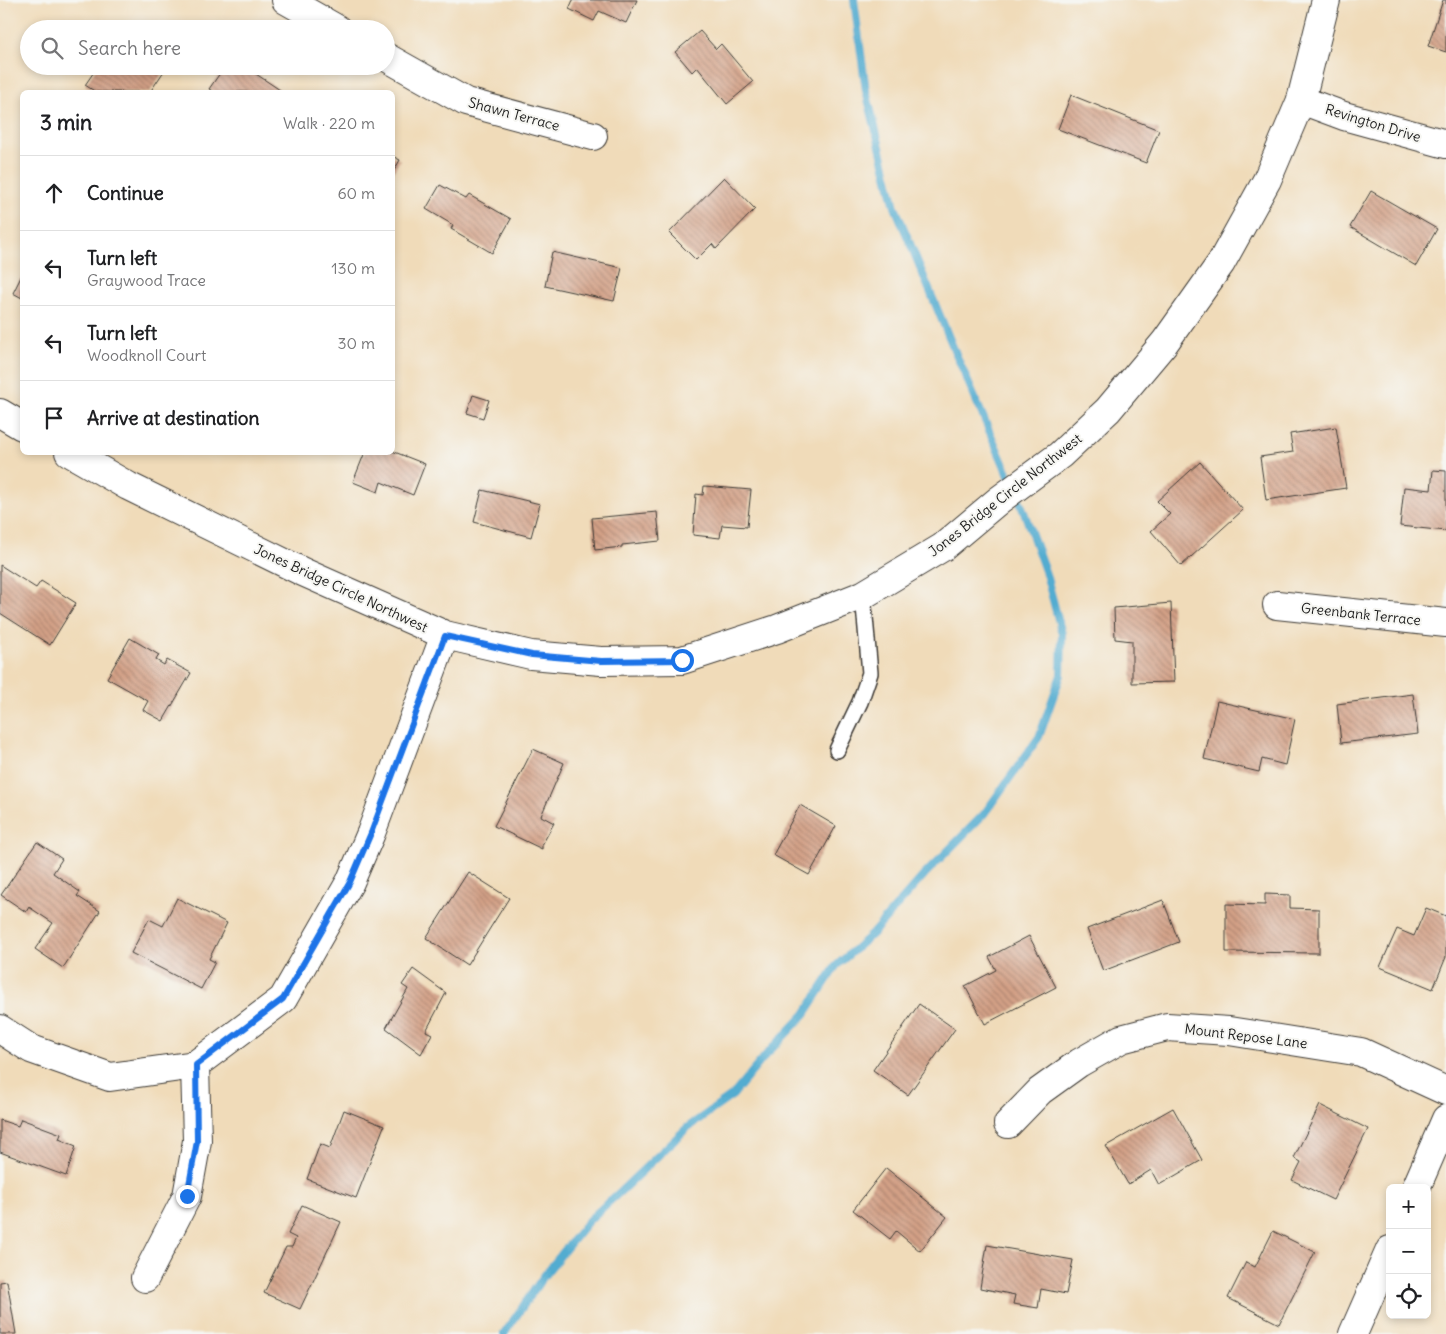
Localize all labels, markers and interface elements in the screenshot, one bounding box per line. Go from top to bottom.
search box [20,20,395,75]
icon: search [38,34,66,62]
text: Search here [78,36,181,60]
street label: Shawn Terrace [466,93,562,135]
street label: Revington Drive [1323,100,1423,146]
text: 3 min [40,109,92,136]
text: Walk · 220 m [283,113,375,133]
icon: ahead [40,179,68,207]
text: Continue [87,181,164,205]
text: 60 m [337,183,375,203]
text: Turn left [87,246,157,270]
icon: left [40,254,68,282]
text: 130 m [331,258,375,278]
text: Graywood Trace [87,270,206,290]
text: Turn left [87,321,157,345]
icon: left [40,329,68,357]
text: 30 m [338,333,375,353]
text: Woodknoll Court [87,345,206,365]
icon: arrive [40,404,68,432]
text: Arrive at destination [87,406,260,430]
street label: Jones Bridge Circle Northwest [925,429,1086,561]
street label: Jones Bridge Circle Northwest [251,540,431,636]
street label: Greenbank Terrace [1300,599,1422,629]
route start [671,649,694,672]
street label: Mount Repose Lane [1183,1020,1309,1052]
map controls [1386,1184,1431,1319]
button: + [1386,1184,1431,1229]
route end [176,1185,199,1208]
button: − [1386,1229,1431,1274]
button: locate [1386,1274,1431,1319]

